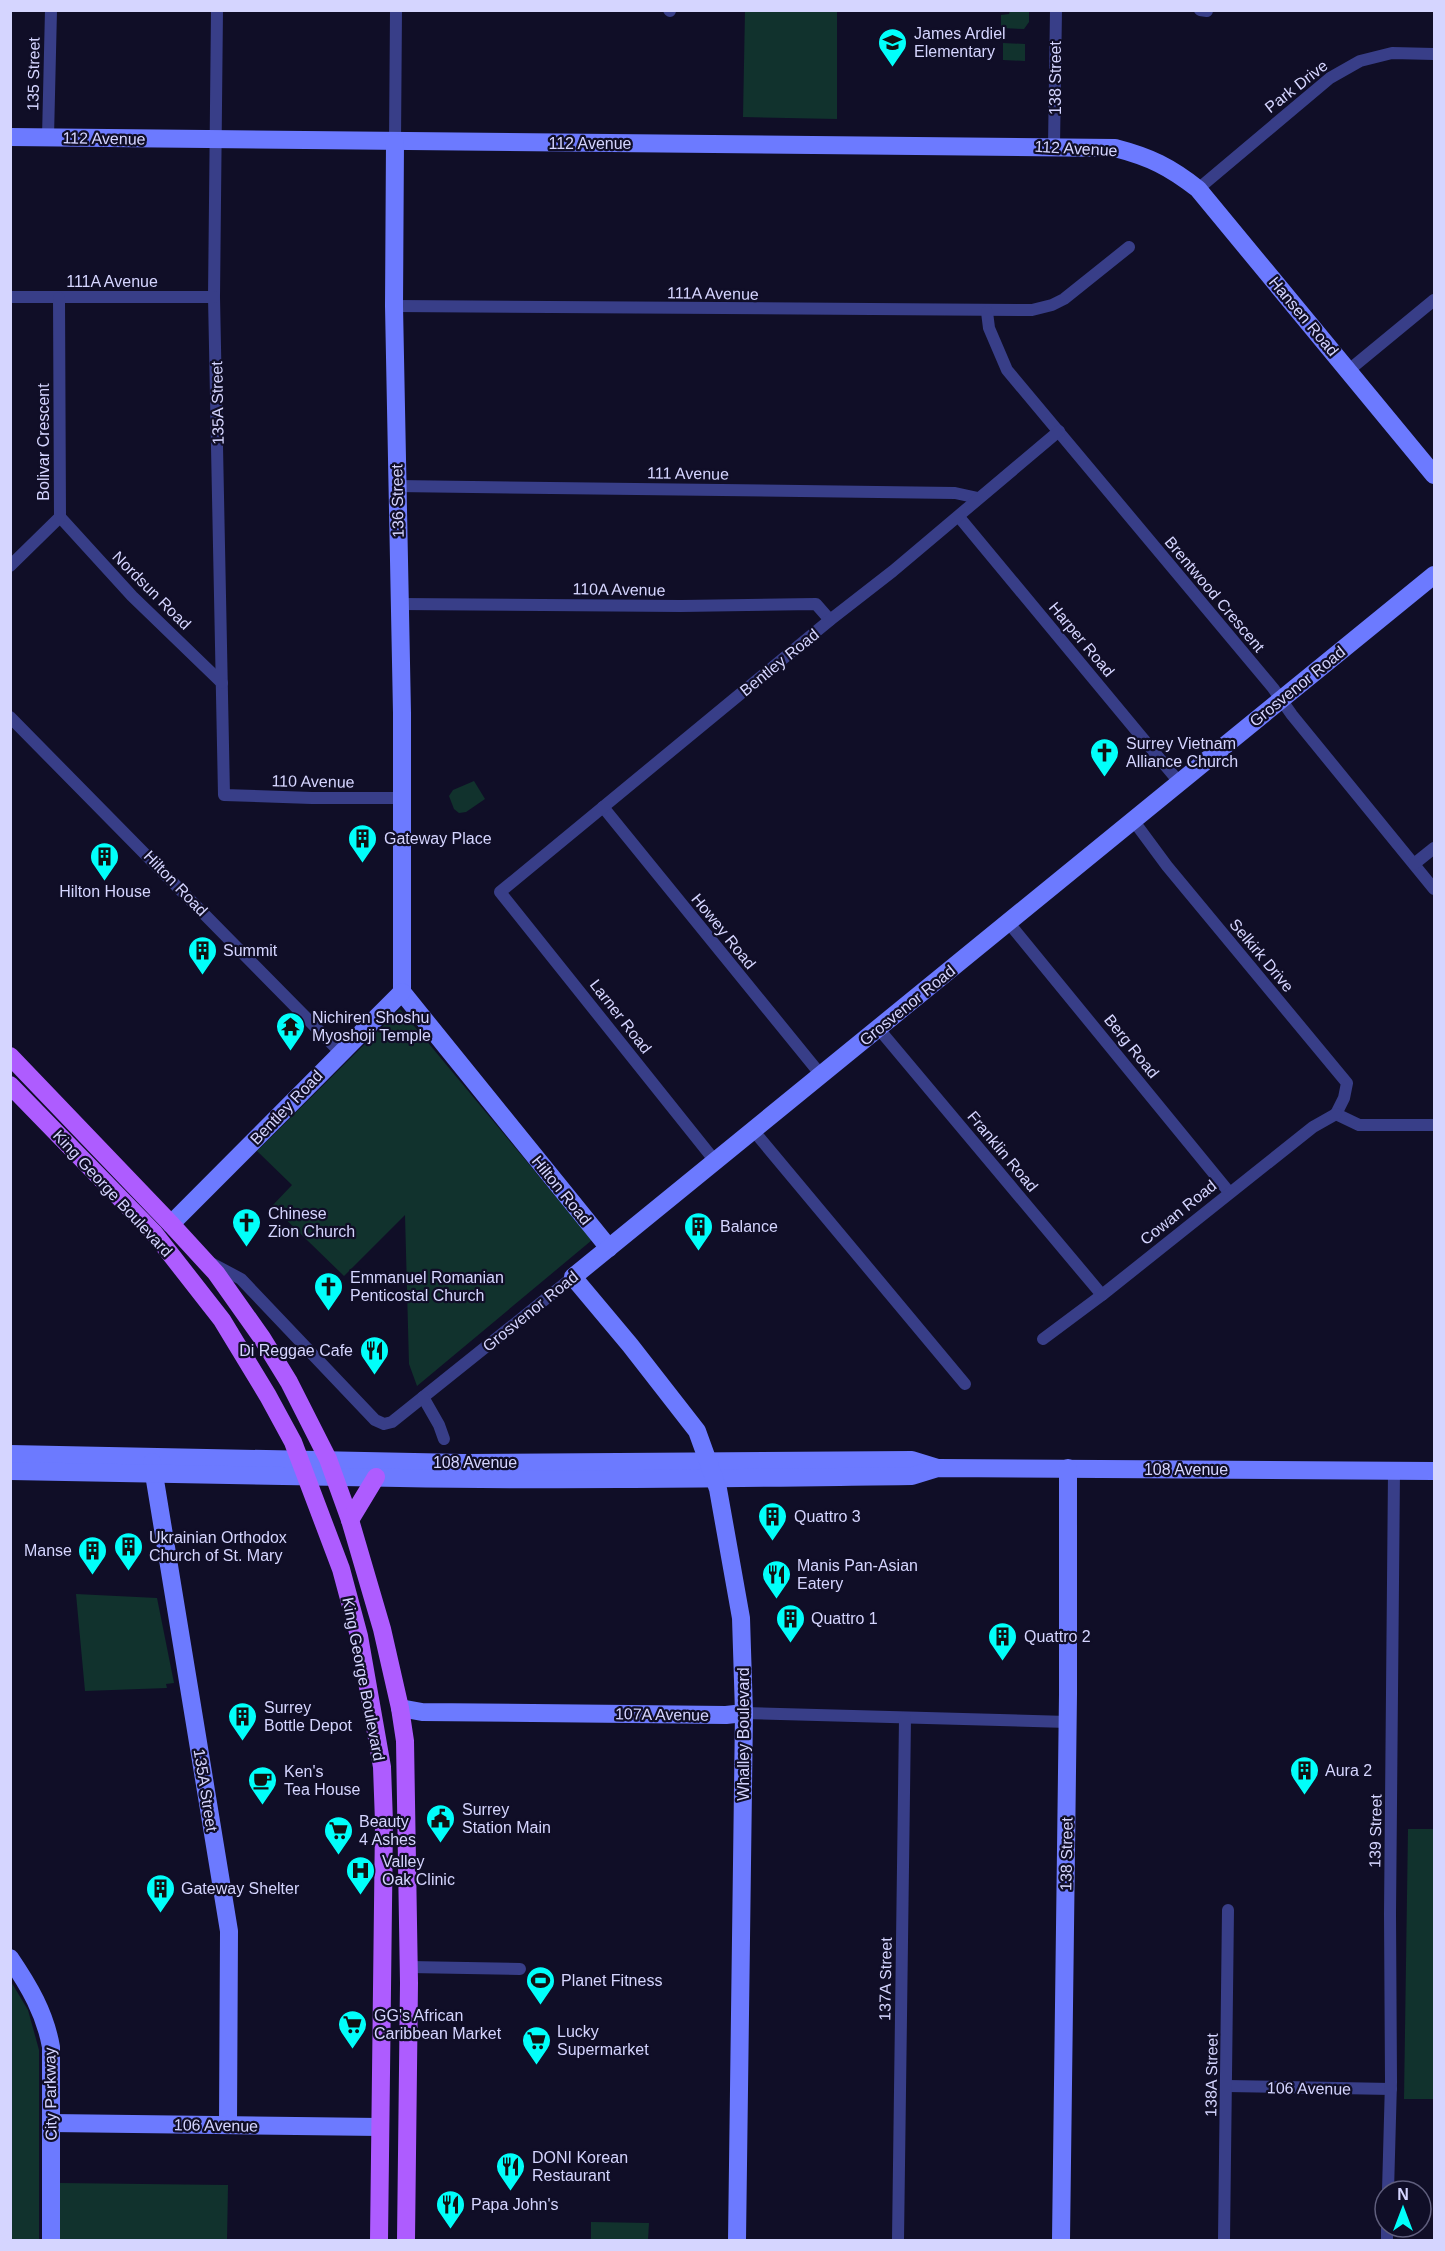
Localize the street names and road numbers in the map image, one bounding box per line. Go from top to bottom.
street label: 135 Street [24,36,43,111]
street label: 138 Street [1047,41,1064,115]
street label: Park Drive [1262,57,1331,116]
street label: 112 Avenue [62,129,146,148]
street label: 112 Avenue [548,135,632,152]
street label: 112 Avenue [1034,138,1118,159]
street label: 111A Avenue [66,273,158,290]
street label: Hansen Road [1266,273,1342,359]
street label: 111A Avenue [667,284,759,303]
street label: 135A Street [208,360,227,445]
street label: Bolivar Crescent [35,383,52,501]
street label: 136 Street [388,463,407,538]
street label: 111 Avenue [647,464,729,483]
street label: Brentwood Crescent [1162,533,1268,656]
street label: Nordsun Road [109,548,194,633]
street label: 110A Avenue [572,580,666,599]
street label: Harper Road [1046,599,1118,680]
street label: Bentley Road [737,626,822,699]
street label: Grosvenor Road [1246,643,1348,730]
street label: 110 Avenue [271,772,355,791]
street label: Hilton Road [140,847,211,919]
street label: Howey Road [688,890,759,972]
street label: Selkirk Drive [1226,915,1297,995]
street label: Grosvenor Road [856,962,958,1049]
street label: Larner Road [587,976,655,1057]
street label: Berg Road [1101,1011,1162,1081]
street label: Bentley Road [247,1067,326,1148]
street label: Franklin Road [964,1108,1041,1195]
street label: King George Boulevard [50,1127,176,1260]
street label: Hilton Road [529,1152,595,1228]
street label: Cowan Road [1137,1177,1220,1248]
street label: Grosvenor Road [479,1268,581,1355]
street label: 108 Avenue [433,1454,517,1471]
street label: 108 Avenue [1144,1461,1228,1478]
street label: King George Boulevard [339,1596,388,1762]
street label: Whalley Boulevard [735,1667,752,1801]
street label: 107A Avenue [615,1705,709,1724]
street label: 135A Street [191,1747,221,1833]
street label: 139 Street [1366,1793,1385,1868]
street label: 138 Street [1057,1816,1076,1891]
street label: 137A Street [876,1937,895,2021]
street label: 138A Street [1202,2033,1221,2117]
street label: City Parkway [41,2047,60,2141]
street label: 106 Avenue [1267,2079,1351,2098]
street label: 106 Avenue [174,2116,258,2135]

